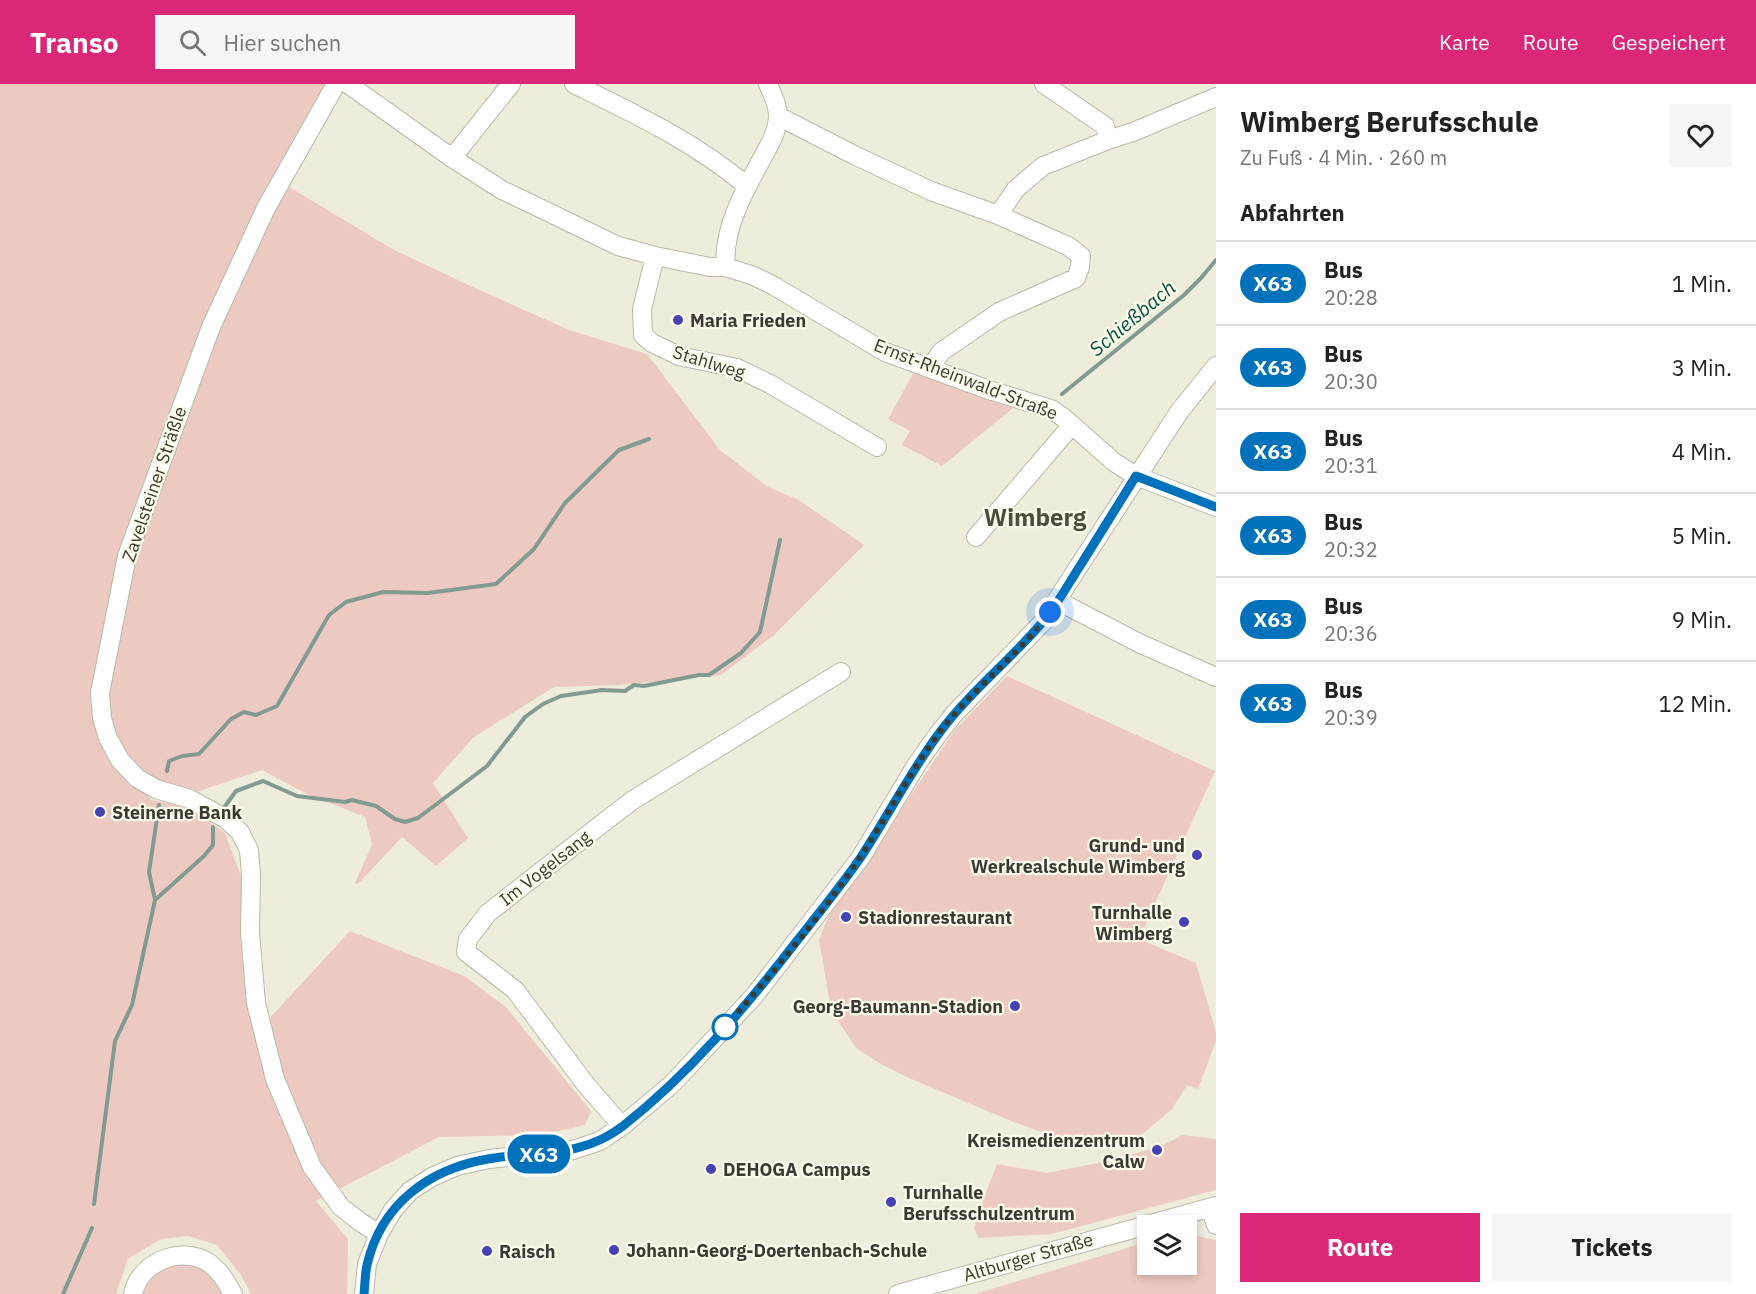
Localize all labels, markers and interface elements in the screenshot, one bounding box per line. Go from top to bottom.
search box [155,15,575,69]
text: Transo [30,24,119,61]
icon: search [176,26,209,59]
text: Hier suchen [224,28,341,57]
text: Karte [1439,28,1490,56]
text: Route [1523,28,1579,56]
text: Gespeichert [1612,28,1726,56]
text: Wimberg Berufsschule [1240,103,1539,140]
button: heart [1669,104,1732,167]
text: Zu Fuß · 4 Min. · 260 m [1240,144,1447,171]
text: Abfahrten [1240,198,1345,227]
text: Bus [1324,255,1363,284]
text: X63 [1253,269,1293,297]
text: 1 Min. [1672,269,1732,298]
water label: Schießbach [1083,274,1181,362]
text: 20:28 [1324,284,1378,311]
place label: Maria Frieden [690,309,806,332]
marker: Maria Frieden [671,313,685,327]
street label: Ernst-Rheinwald-Straße [871,333,1061,425]
text: Bus [1324,339,1363,368]
street label: Stahlweg [670,340,748,384]
text: X63 [1253,353,1293,381]
text: 3 Min. [1672,353,1732,382]
text: 20:30 [1324,368,1378,395]
street label: Zavelsteiner Sträßle [117,403,191,565]
text: Bus [1324,423,1363,452]
text: X63 [1253,437,1293,465]
text: 4 Min. [1672,437,1732,466]
text: 20:31 [1324,452,1378,479]
district label: Wimberg [984,501,1087,533]
text: Bus [1324,507,1363,536]
text: X63 [1253,521,1293,549]
text: 5 Min. [1672,521,1732,550]
text: 20:32 [1324,536,1378,563]
text: Bus [1324,591,1363,620]
your location [1035,597,1065,627]
text: X63 [1253,605,1293,633]
text: 9 Min. [1672,605,1732,634]
text: 20:36 [1324,620,1378,647]
text: Bus [1324,675,1363,704]
text: X63 [1253,689,1293,717]
text: 12 Min. [1659,689,1732,718]
text: 20:39 [1324,704,1378,731]
place label: Steinerne Bank [112,801,242,824]
marker: Steinerne Bank [93,805,107,819]
street label: Im Vogelsang [495,825,596,911]
place label: Grund- und Werkrealschule Wimberg [971,834,1185,878]
marker: Grund- und Werkrealschule Wimberg [1190,848,1204,862]
place label: Turnhalle Wimberg [1092,901,1172,945]
place label: Stadionrestaurant [858,906,1012,929]
marker: Stadionrestaurant [839,910,853,924]
marker: Turnhalle Wimberg [1177,915,1191,929]
place label: Georg-Baumann-Stadion [793,995,1003,1018]
marker: Georg-Baumann-Stadion [1008,999,1022,1013]
unlabelled marker [712,1014,738,1040]
place label: Kreismedienzentrum Calw [967,1129,1145,1173]
line badge: X63 [504,1134,574,1174]
text: X63 [519,1140,559,1168]
marker: Kreismedienzentrum Calw [1150,1143,1164,1157]
place label: DEHOGA Campus [723,1158,871,1181]
marker: DEHOGA Campus [704,1162,718,1176]
place label: Turnhalle Berufsschulzentrum [903,1181,1075,1225]
marker: Turnhalle Berufsschulzentrum [884,1195,898,1209]
button: Route [1240,1213,1480,1282]
button: Tickets [1492,1213,1732,1282]
map controls [1137,1215,1197,1275]
button: layers [1137,1215,1197,1275]
street label: Altburger Straße [960,1227,1096,1287]
place label: Johann-Georg-Doertenbach-Schule [626,1239,927,1262]
place label: Raisch [499,1240,555,1263]
marker: Johann-Georg-Doertenbach-Schule [607,1243,621,1257]
marker: Raisch [480,1244,494,1258]

